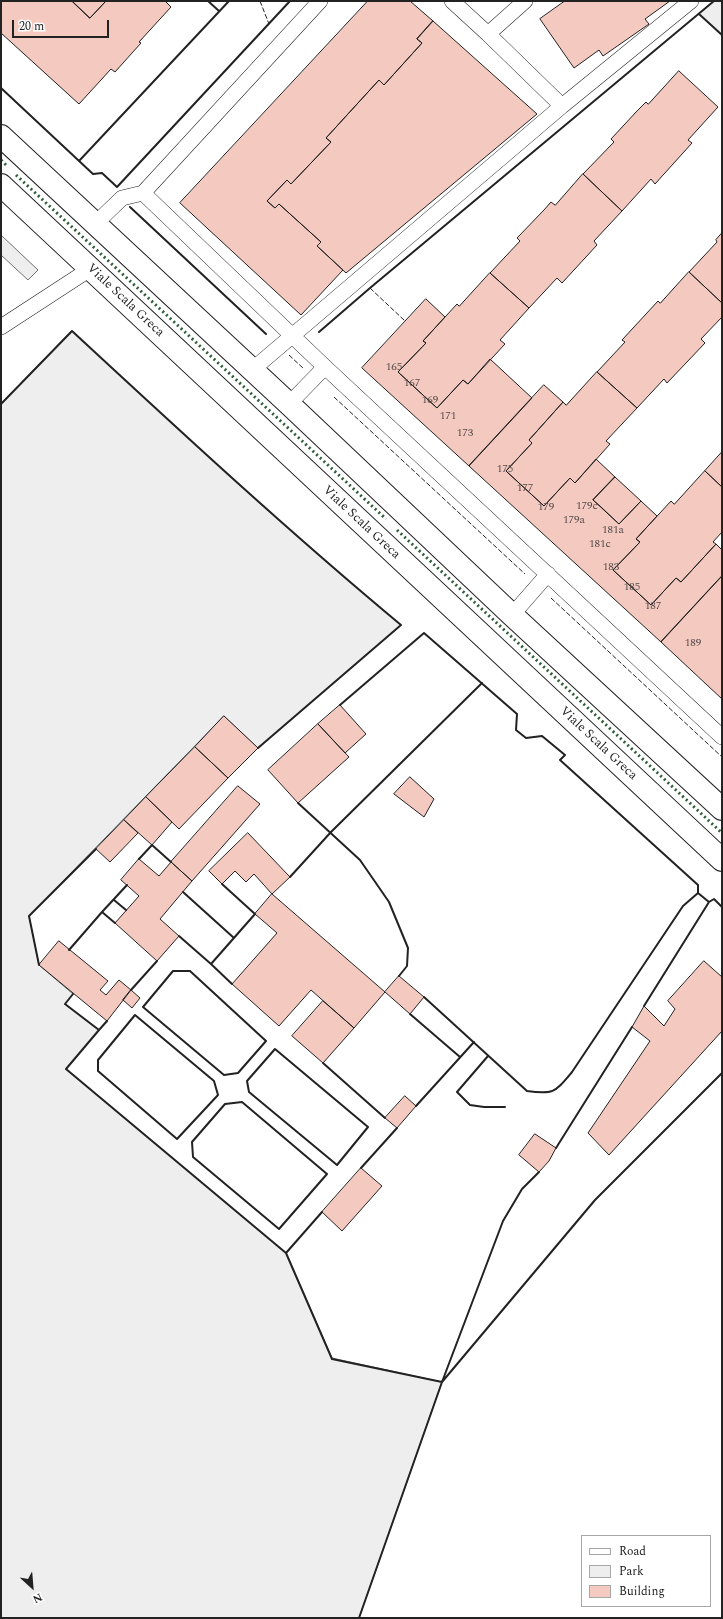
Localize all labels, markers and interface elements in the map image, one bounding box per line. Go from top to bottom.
scale bar [14,12,111,38]
text: 20 m [19,17,44,36]
street label: Viale Scala Greca [83,261,167,341]
house number: 165 [386,361,402,375]
house number: 167 [404,377,420,391]
house number: 169 [422,394,438,408]
house number: 171 [440,410,456,424]
house number: 173 [457,427,473,441]
house number: 175 [497,463,513,477]
house number: 177 [517,482,533,496]
street label: Viale Scala Greca [319,483,403,563]
house number: 179c [576,500,598,514]
house number: 179 [538,501,554,515]
house number: 179a [563,514,585,528]
house number: 181a [602,524,624,538]
house number: 181c [589,538,611,552]
house number: 183 [603,561,619,575]
house number: 185 [624,581,640,595]
house number: 187 [645,600,661,614]
house number: 189 [685,637,701,651]
street label: Viale Scala Greca [556,704,640,784]
legend [581,1535,711,1607]
text: Road [619,1542,646,1561]
text: Park [619,1562,644,1581]
north arrow [12,1567,52,1607]
text: Building [619,1582,665,1601]
text: N [30,1589,45,1608]

